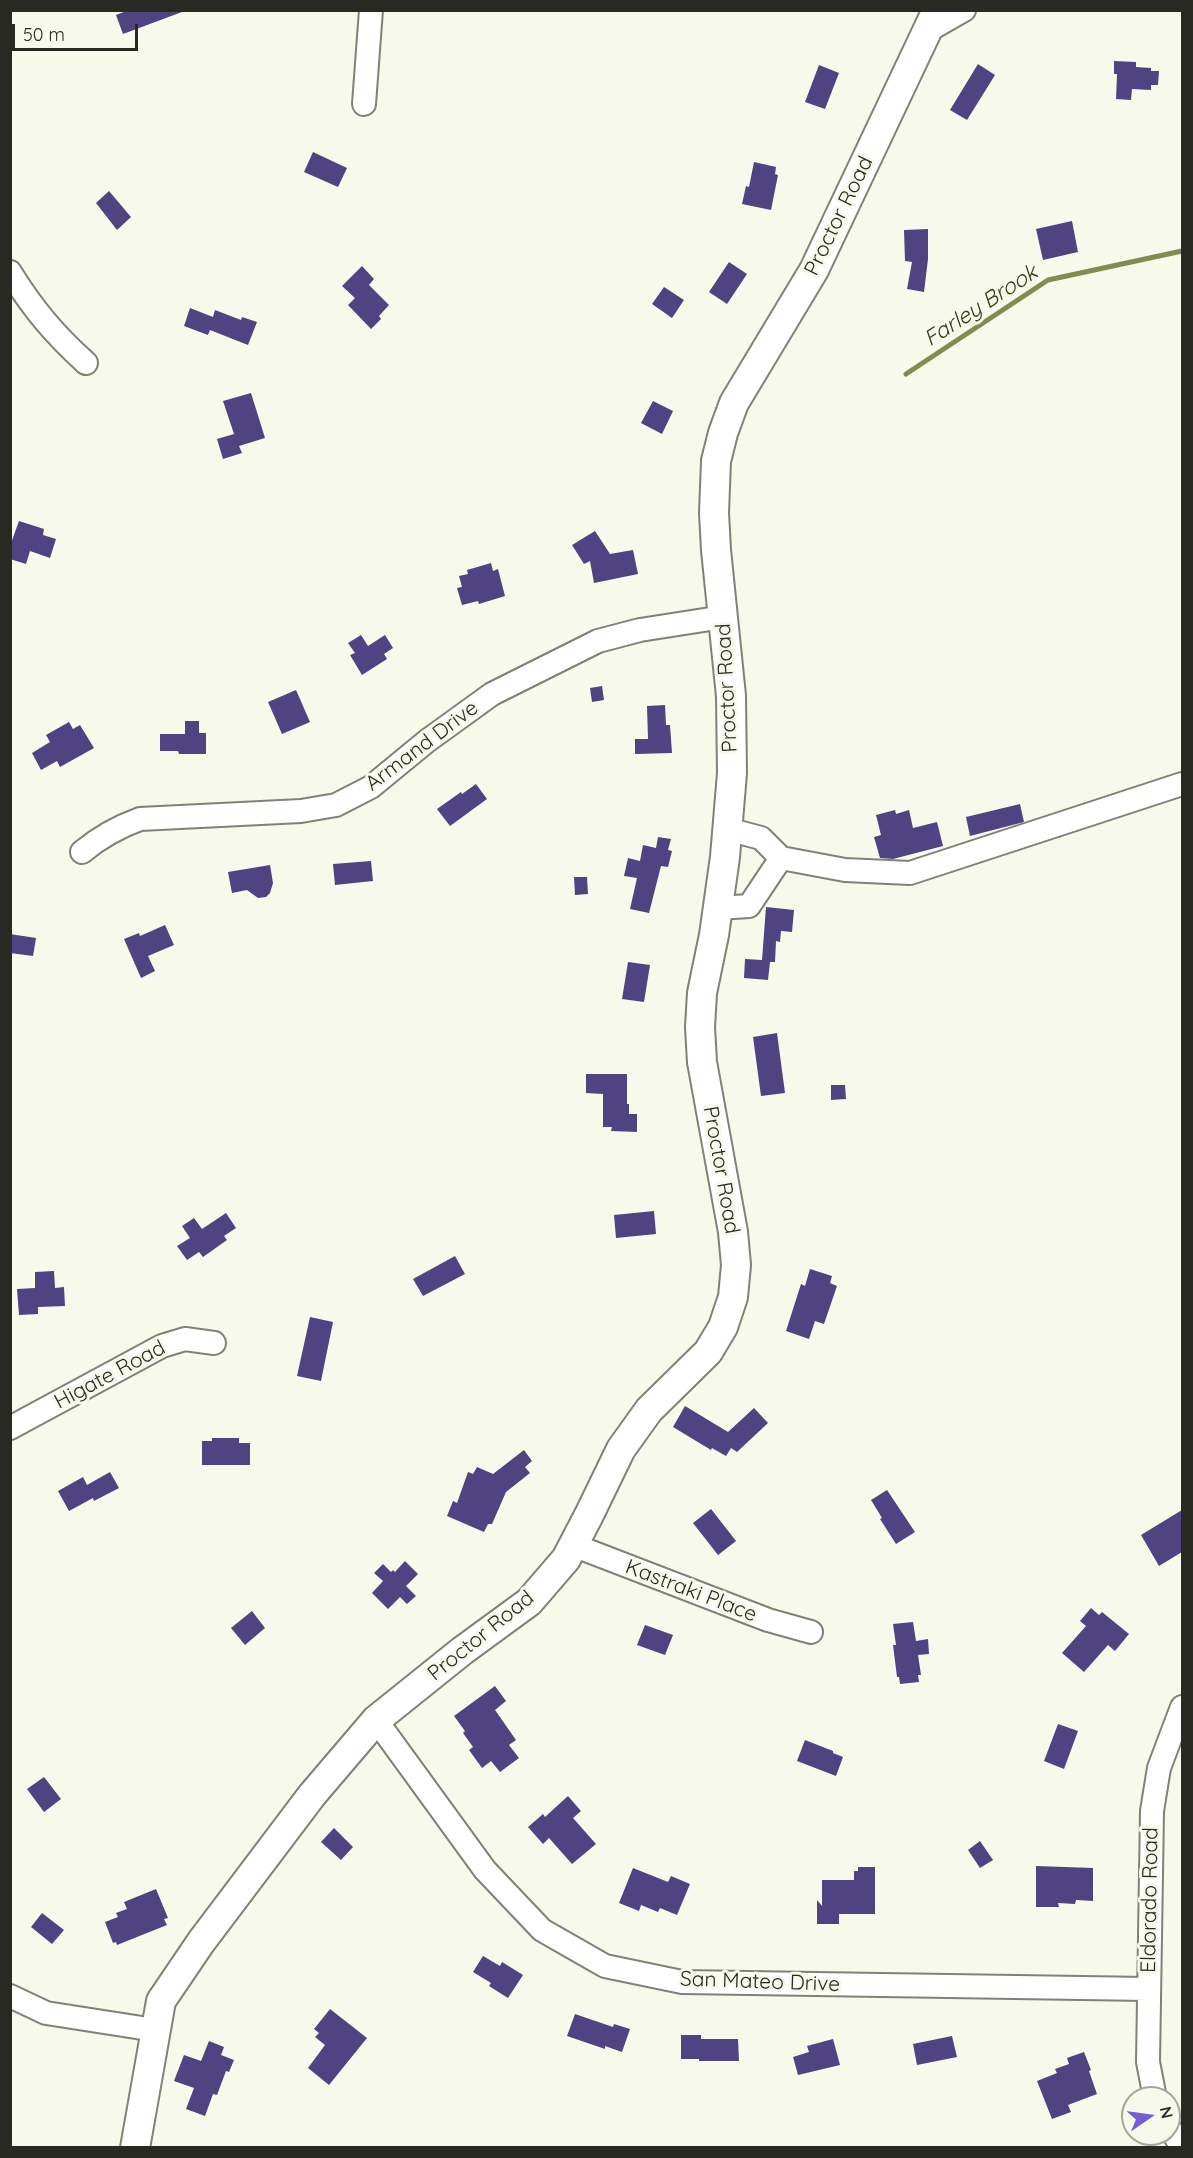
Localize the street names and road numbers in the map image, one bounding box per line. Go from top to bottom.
street label: Proctor Road [799,152,879,280]
street label: Proctor Road [711,623,743,753]
street label: Armand Drive [361,695,483,797]
street label: Proctor Road [697,1104,745,1236]
street label: Higate Road [50,1335,170,1415]
street label: Kastraki Place [622,1554,760,1628]
street label: Proctor Road [423,1586,539,1686]
street label: Eldorado Road [1136,1827,1164,1973]
street label: San Mateo Drive [679,1967,841,1997]

